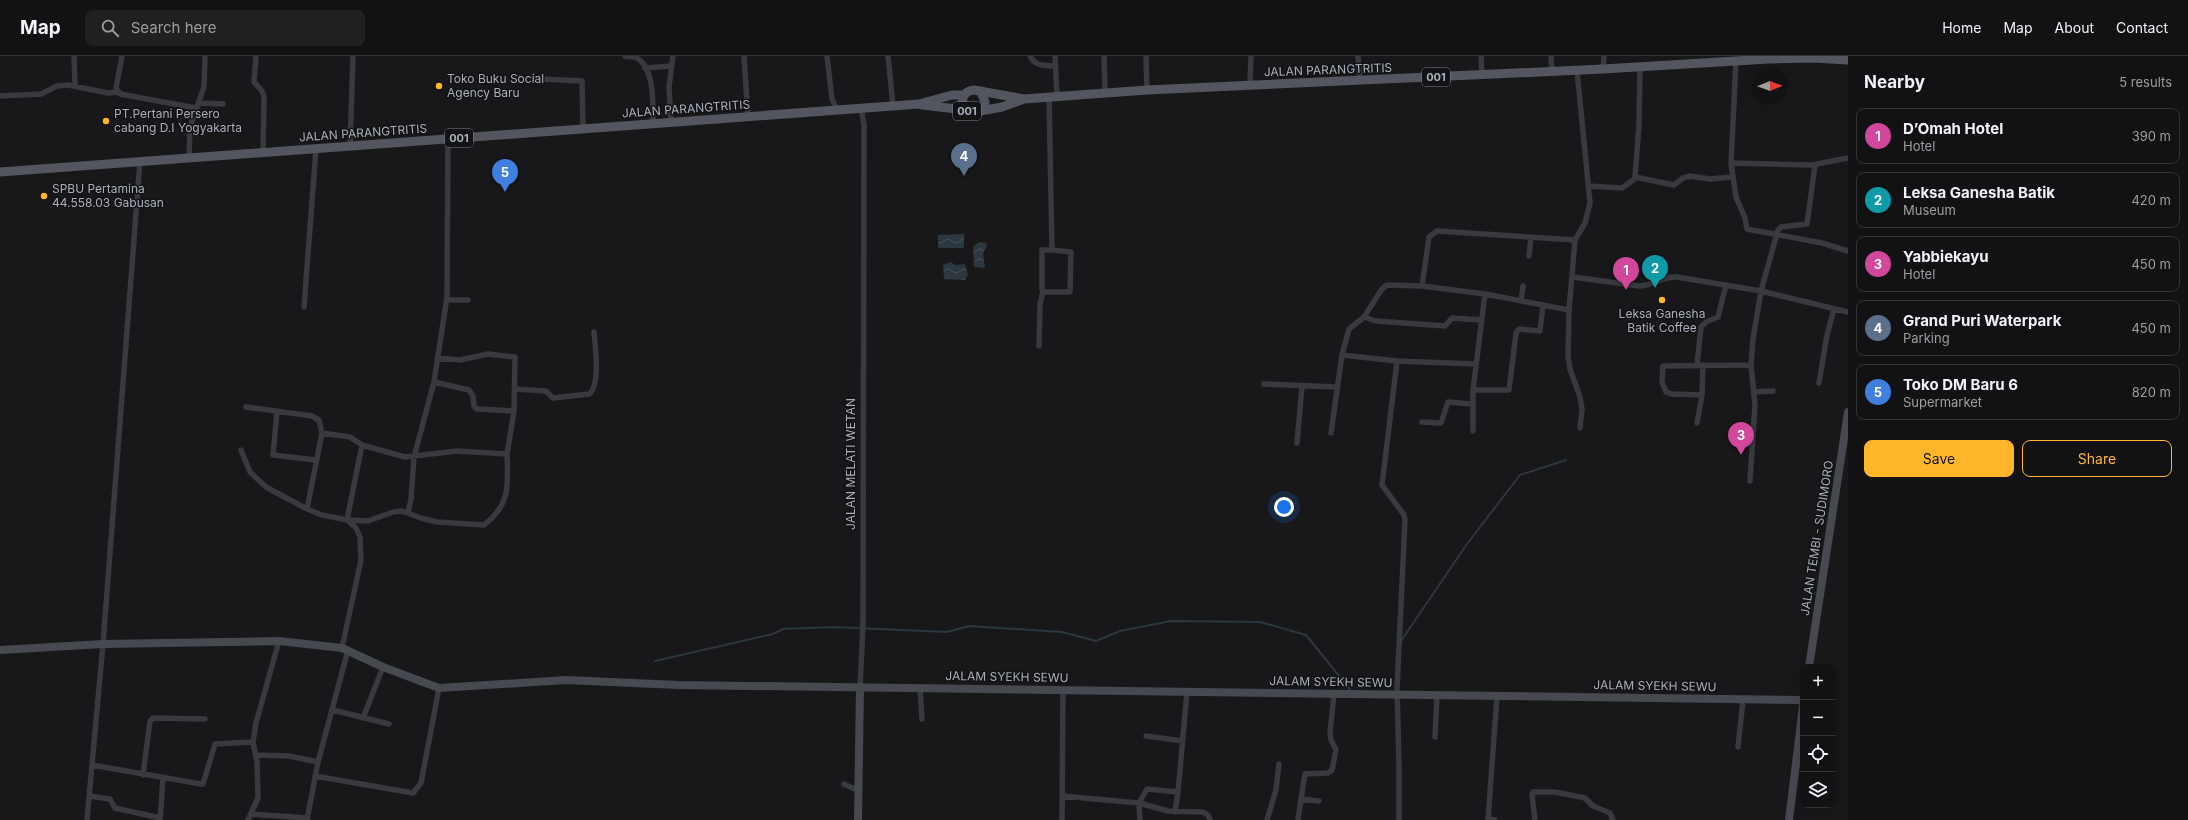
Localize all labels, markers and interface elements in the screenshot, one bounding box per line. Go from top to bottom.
search box [85,10,365,46]
text: Map [20,16,61,39]
icon: search [99,17,121,39]
text: Search here [131,18,216,37]
text: Home [1942,19,1981,36]
text: Map [2003,19,2033,36]
text: About [2055,19,2094,36]
text: Contact [2116,19,2168,36]
street label: JALAN PARANGTRITIS [1264,60,1393,79]
road number: 001 [1422,68,1450,86]
north arrow [1752,68,1788,104]
place label: Toko Buku Social Agency Baru [447,71,544,100]
text: Nearby [1864,72,1925,92]
text: 5 results [2119,74,2172,90]
marker: Toko Buku Social Agency Baru [434,81,444,91]
street label: JALAN PARANGTRITIS [621,97,751,120]
road number: 001 [953,102,981,120]
place label: PT.Pertani Persero cabang D.I Yogyakarta [114,106,242,135]
marker: PT.Pertani Persero cabang D.I Yogyakarta [101,116,111,126]
text: D’Omah Hotel [1903,119,2003,138]
street label: JALAN PARANGTRITIS [298,121,428,144]
text: 1 [1875,128,1881,144]
text: 390 m [2132,128,2171,144]
road number: 001 [445,129,473,147]
text: Hotel [1903,138,1935,154]
pin: 4 [951,143,977,176]
pin: 5 [492,159,518,192]
place label: SPBU Pertamina 44.558.03 Gabusan [52,181,164,210]
text: Leksa Ganesha Batik [1903,183,2055,202]
marker: SPBU Pertamina 44.558.03 Gabusan [39,191,49,201]
text: 2 [1874,192,1882,208]
text: 420 m [2131,192,2171,208]
text: Museum [1903,202,1956,218]
text: Yabbiekayu [1903,247,1989,266]
pin: 2 [1642,255,1668,288]
text: 3 [1874,256,1882,272]
text: 450 m [2131,256,2171,272]
pin: 1 [1613,257,1639,290]
text: Hotel [1903,266,1935,282]
marker: Leksa Ganesha Batik Coffee [1657,295,1667,305]
place label: Leksa Ganesha Batik Coffee [1619,306,1705,335]
text: Grand Puri Waterpark [1903,311,2061,330]
text: 4 [1874,320,1882,336]
text: 450 m [2131,320,2171,336]
text: Parking [1903,330,1950,346]
text: Toko DM Baru 6 [1903,375,2018,394]
text: 5 [1874,384,1882,400]
text: 820 m [2132,384,2171,400]
text: Supermarket [1903,394,1982,410]
street label: JALAN MELATI WETAN [843,398,858,530]
pin: 3 [1728,422,1754,455]
button: Save [1864,440,2014,477]
button: Share [2022,440,2172,477]
street label: JALAN TEMBI - SUDIMORO [1797,459,1836,617]
your location [1274,497,1294,517]
map controls [1800,664,1836,808]
button: + [1800,664,1836,700]
street label: JALAM SYEKH SEWU [945,668,1069,685]
street label: JALAM SYEKH SEWU [1269,673,1393,690]
street label: JALAM SYEKH SEWU [1593,677,1717,694]
button: − [1800,700,1836,736]
button: locate [1800,736,1836,772]
button: layers [1800,772,1836,808]

